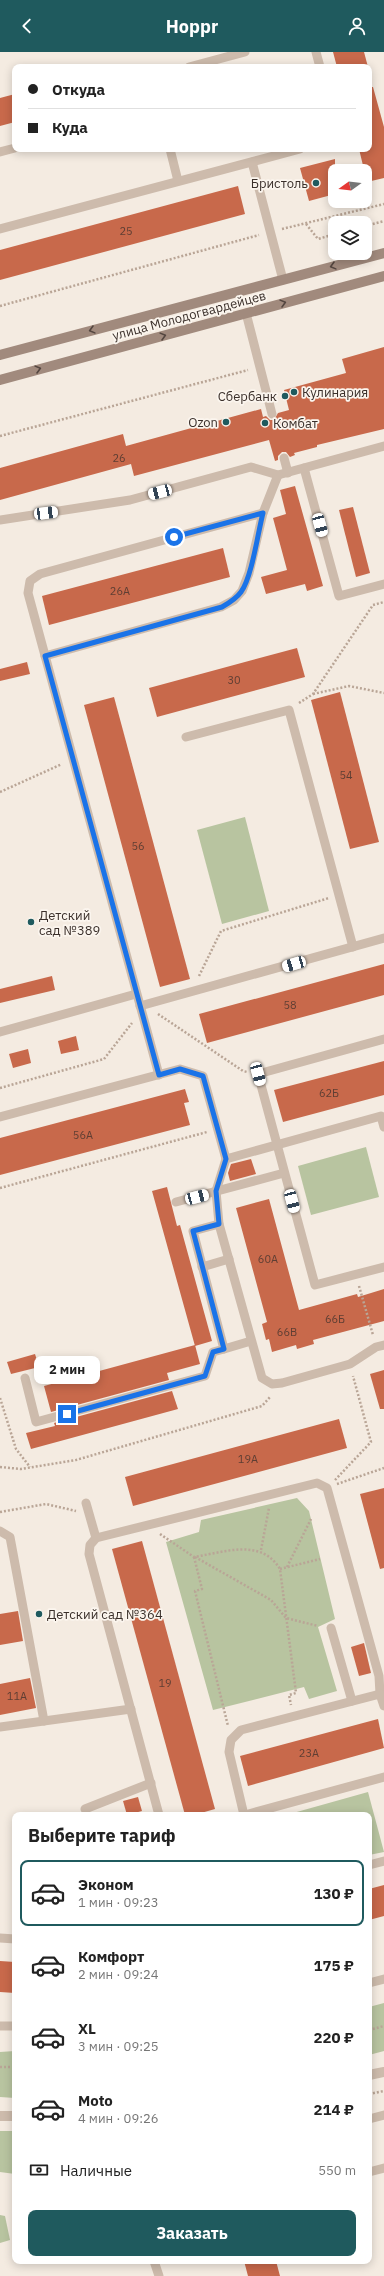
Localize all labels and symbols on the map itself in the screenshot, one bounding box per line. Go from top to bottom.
north arrow [328,164,372,208]
place label: Бристоль [251,175,308,192]
marker: Бристоль [311,178,321,188]
house number: 25 [119,224,133,238]
one-way arrow [330,262,336,270]
street label: улица Молодогвардейцев [110,287,268,344]
one-way arrow [279,299,286,308]
one-way arrow [88,325,95,334]
one-way arrow [160,332,166,340]
one-way arrow [34,366,41,374]
place label: Кулинария [302,384,368,401]
marker: Кулинария [289,387,299,397]
place label: Сбербанк [218,388,277,405]
marker: Сбербанк [280,391,290,401]
place label: Ozon [188,414,218,431]
place label: Комбат [273,415,318,432]
marker: Ozon [221,417,231,427]
marker: Комбат [260,418,270,428]
house number: 26 [112,451,126,465]
car [147,483,173,501]
car [33,506,59,520]
car [311,512,329,538]
route start [165,528,183,546]
house number: 26А [110,584,130,598]
house number: 30 [227,673,241,687]
house number: 54 [339,768,353,782]
house number: 56 [131,839,145,853]
place label: Детский сад №389 [39,907,100,939]
marker: Детский сад №389 [26,917,36,927]
car [281,955,307,973]
house number: 58 [283,998,297,1012]
car [249,1061,267,1087]
house number: 62Б [319,1086,339,1100]
house number: 56А [73,1128,93,1142]
car [184,1188,210,1206]
car [283,1188,301,1214]
house number: 60А [258,1252,278,1266]
house number: 66Б [325,1312,345,1326]
house number: 66В [277,1325,297,1339]
callout: 2 мин [34,1356,100,1384]
route end [58,1405,76,1423]
house number: 19А [238,1452,258,1466]
place label: Детский сад №364 [47,1606,163,1623]
marker: Детский сад №364 [34,1609,44,1619]
house number: 19 [158,1676,172,1690]
house number: 11А [7,1689,27,1703]
house number: 23А [299,1746,319,1760]

